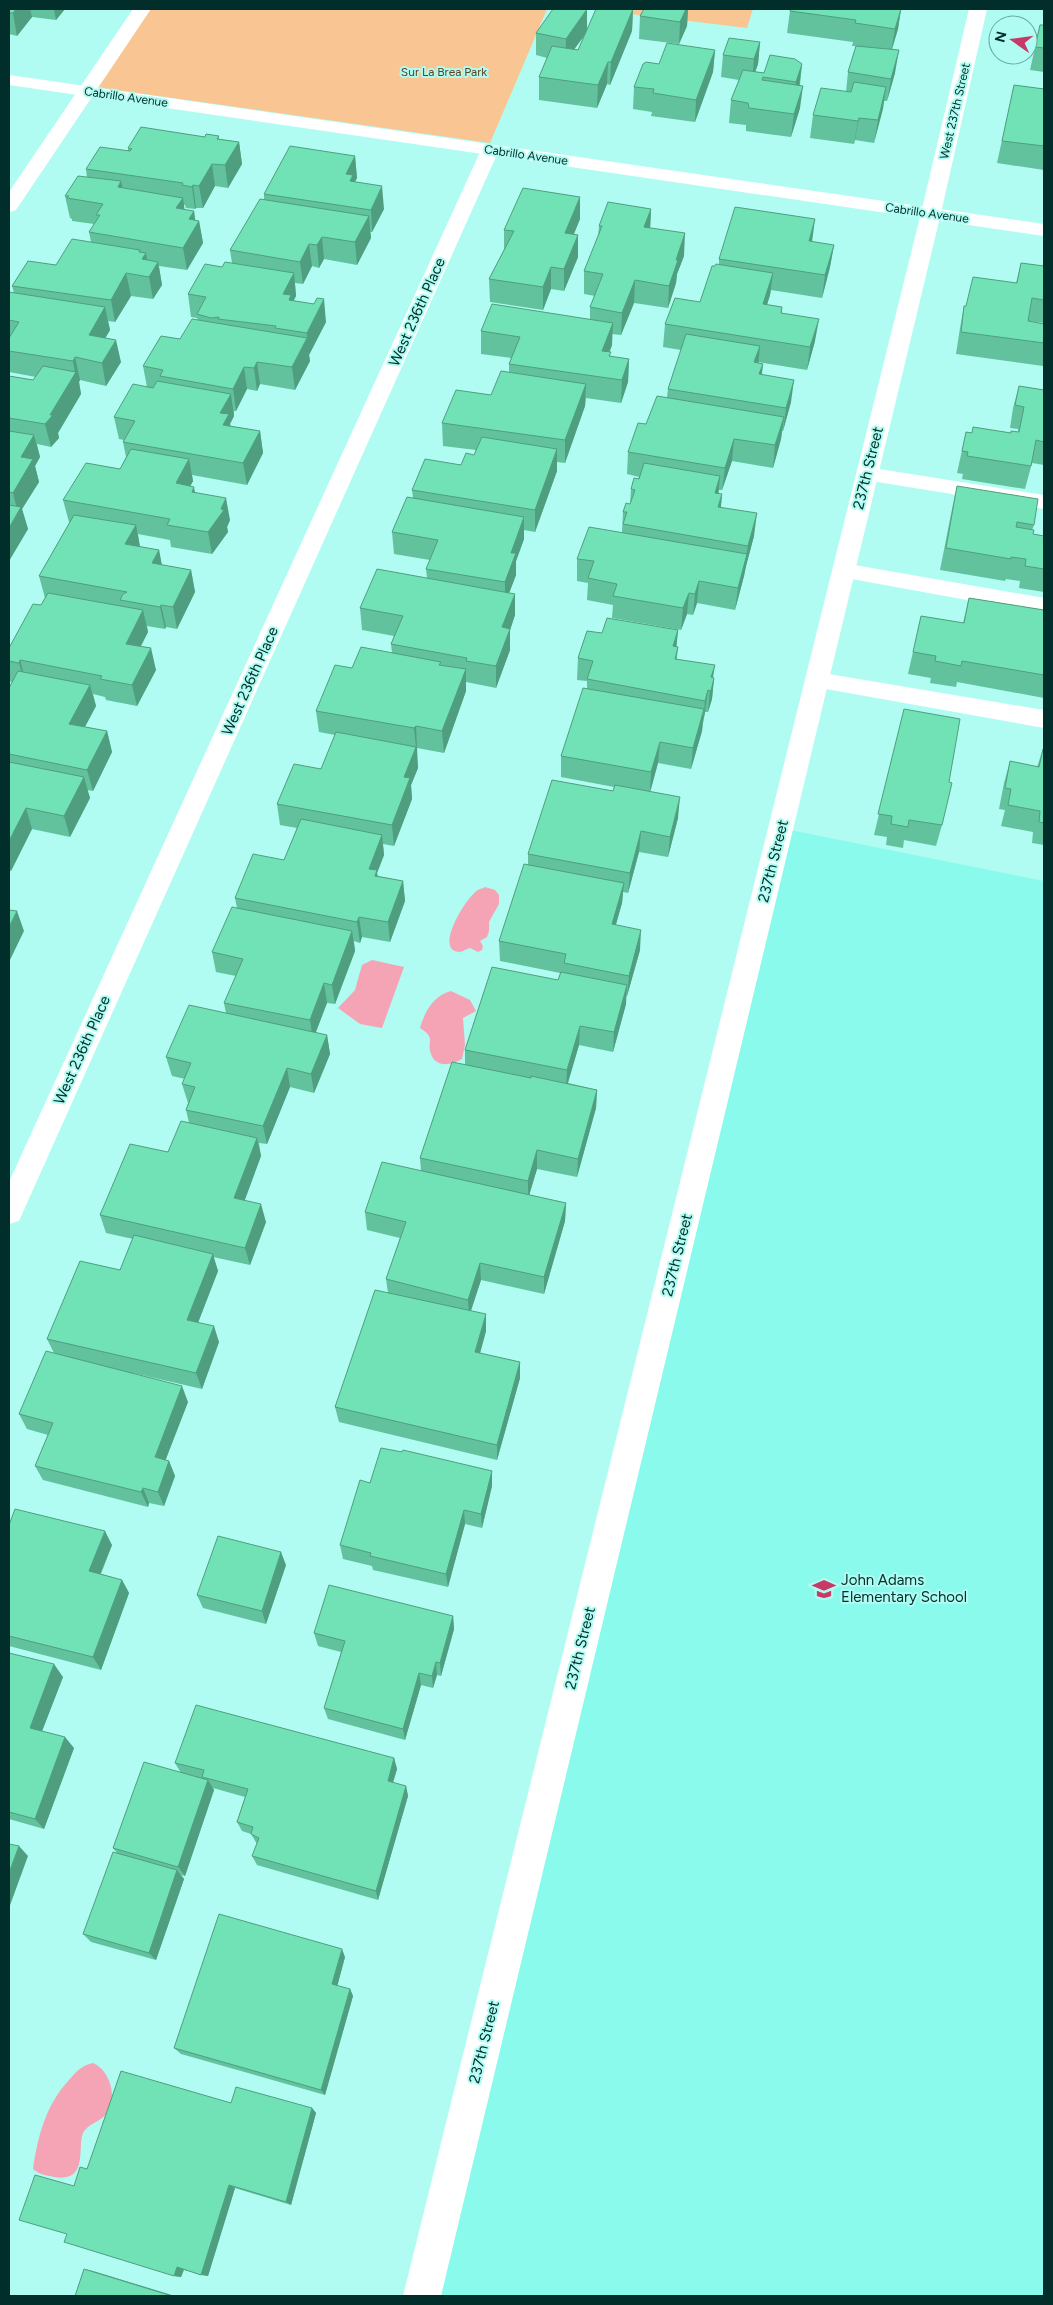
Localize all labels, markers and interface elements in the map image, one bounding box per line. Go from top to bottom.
north arrow [988,15,1038,65]
text: N [991,30,1010,44]
street label: West 237th Street [937,61,973,160]
park label: Sur La Brea Park [401,65,487,79]
street label: Cabrillo Avenue [83,84,169,110]
street label: Cabrillo Avenue [483,142,569,168]
street label: Cabrillo Avenue [884,200,970,226]
street label: West 236th Place [385,255,449,369]
street label: 237th Street [849,425,887,511]
street label: West 236th Place [218,624,282,738]
street label: 237th Street [754,818,792,904]
street label: West 236th Place [50,993,114,1107]
street label: 237th Street [658,1212,696,1298]
place label: John Adams Elementary School [841,1571,967,1606]
school or university icon: John Adams Elementary School [811,1576,837,1602]
street label: 237th Street [561,1605,599,1691]
street label: 237th Street [465,1999,503,2085]

